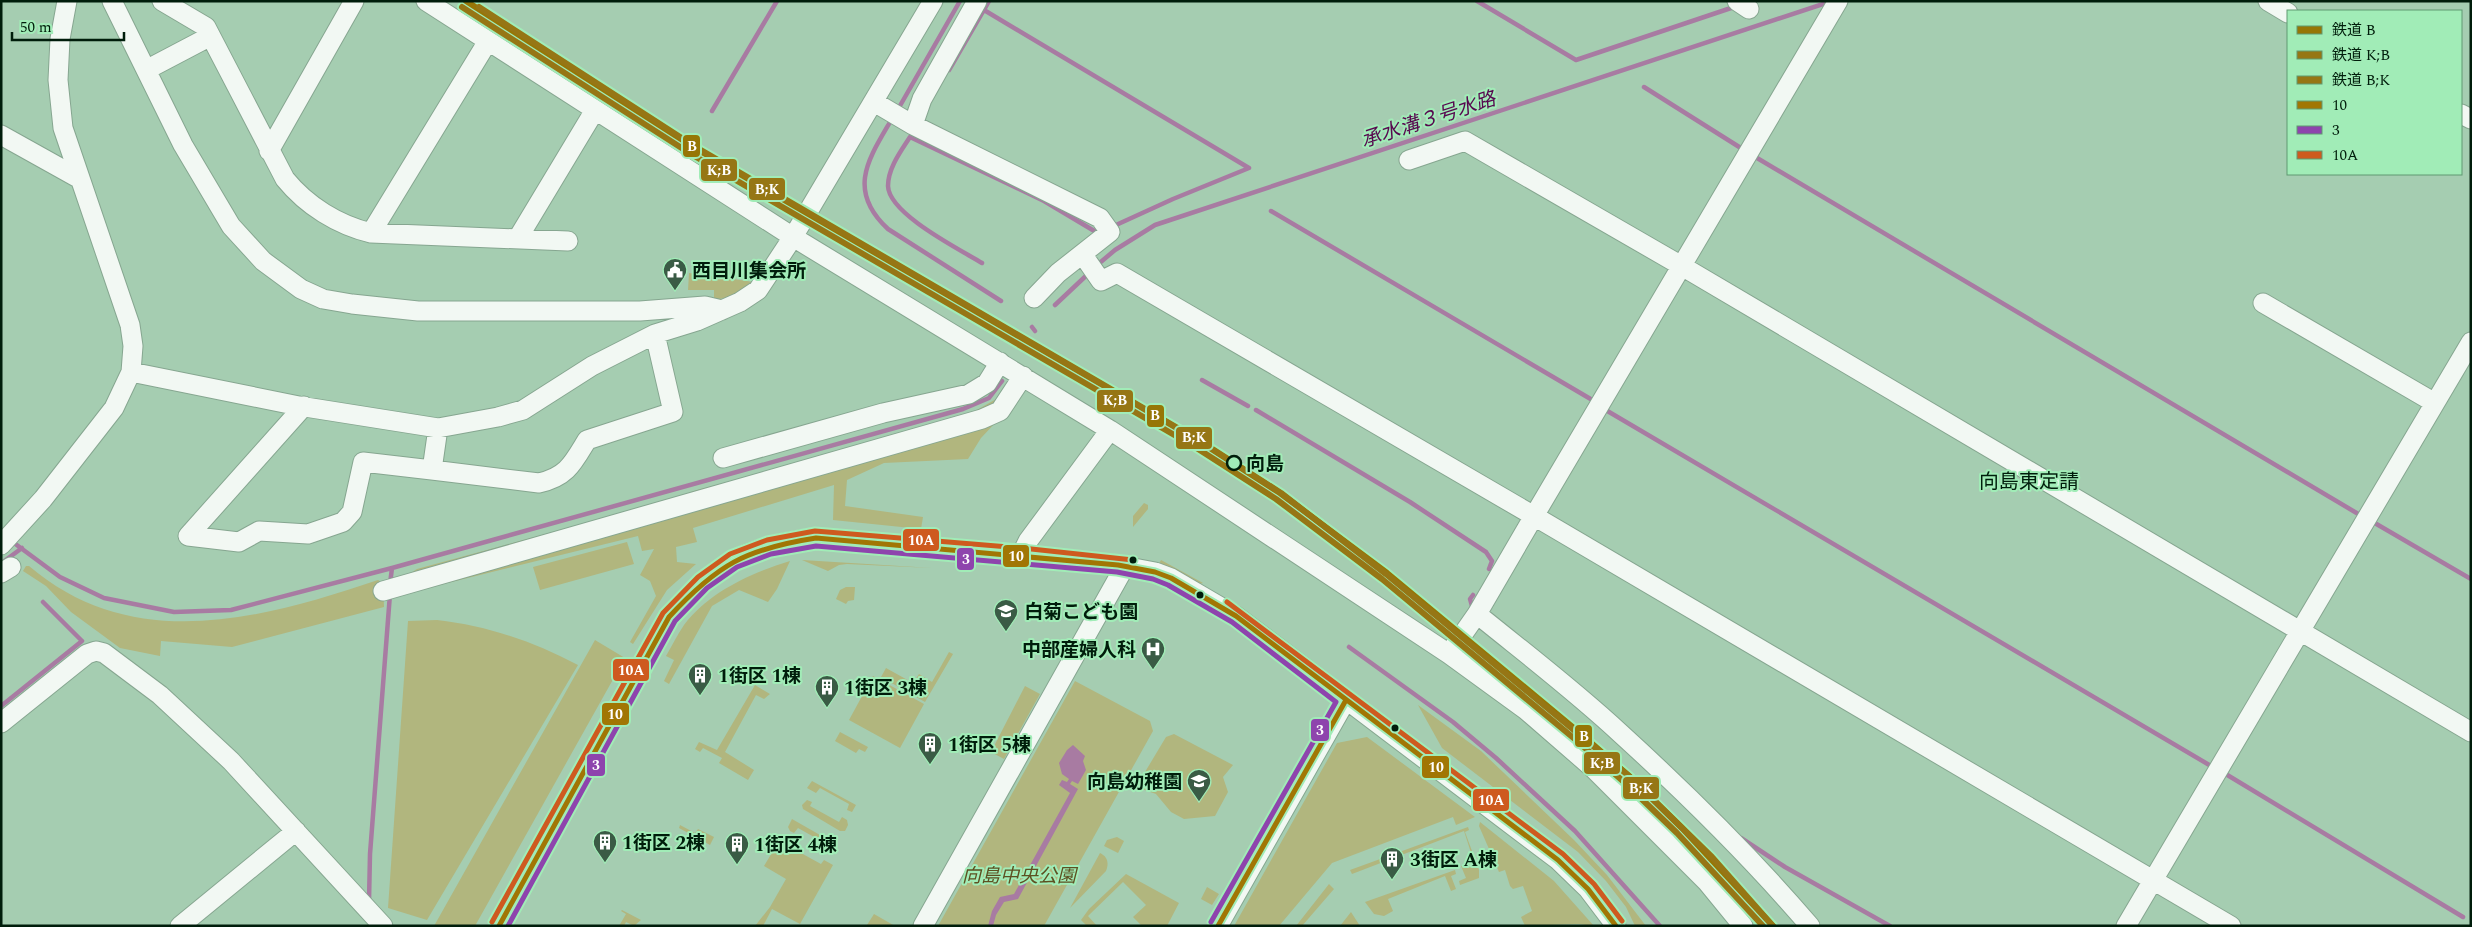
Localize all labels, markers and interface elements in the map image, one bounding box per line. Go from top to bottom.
scale bar [12,10,125,42]
legend [2287,10,2462,175]
text: 50 m [20,16,52,39]
text: 鉄道 B [2332,19,2376,42]
text: 鉄道 K;B [2332,44,2390,67]
text: 鉄道 B;K [2332,69,2390,92]
water label: 承水溝３号水路 [1357,83,1501,156]
text: 10 [2332,94,2347,117]
text: 3 [2332,119,2340,142]
line badge: B [682,134,701,158]
text: B [687,136,697,157]
text: 10A [2332,144,2358,167]
line badge: K;B [700,158,738,182]
text: K;B [707,160,731,181]
line badge: B;K [748,177,786,201]
text: B;K [755,179,779,200]
public building icon: 西目川集会所 [662,257,688,291]
place label: 西目川集会所 [692,257,806,286]
line badge: K;B [1096,389,1134,413]
text: K;B [1103,390,1127,411]
line badge: B [1146,404,1165,428]
text: B [1150,405,1160,426]
line badge: B;K [1175,426,1213,450]
text: B;K [1182,427,1206,448]
place label: 向島 [1246,450,1284,479]
marker: 向島 [1226,455,1242,471]
district label: 向島東定請 [1979,467,2079,497]
line badge: 10A [902,528,940,552]
text: 10A [908,530,934,551]
line badge: 10 [1002,544,1030,568]
text: 10 [1008,546,1024,567]
line badge: 3 [956,547,975,571]
text: 3 [962,549,970,570]
unlabelled marker [1128,555,1138,565]
unlabelled marker [1195,590,1205,600]
school or university icon: 白菊こども園 [993,598,1019,632]
place label: 白菊こども園 [1024,598,1138,627]
place label: 中部産婦人科 [1022,636,1136,665]
hospital icon: 中部産婦人科 [1140,636,1166,670]
line badge: 10A [612,658,650,682]
text: 10A [618,660,644,681]
building icon: 1街区 1棟 [687,662,713,696]
place label: 1街区 1棟 [718,662,801,691]
building icon: 1街区 3棟 [814,674,840,708]
place label: 1街区 3棟 [844,674,927,703]
line badge: 10 [601,702,630,726]
text: 10 [607,704,623,725]
line badge: 3 [1310,718,1330,742]
text: 3 [1316,720,1324,741]
unlabelled marker [1390,723,1400,733]
line badge: B [1574,724,1593,748]
text: B [1579,726,1589,747]
building icon: 1街区 5棟 [917,731,943,765]
place label: 1街区 5棟 [948,731,1031,760]
line badge: K;B [1583,751,1621,775]
line badge: 3 [586,753,606,777]
text: K;B [1590,753,1614,774]
text: 3 [592,755,600,776]
line badge: 10 [1421,755,1450,779]
text: 10 [1428,757,1444,778]
place label: 向島幼稚園 [1087,768,1182,797]
school or university icon: 向島幼稚園 [1186,768,1212,802]
line badge: B;K [1622,776,1660,800]
text: B;K [1629,778,1653,799]
line badge: 10A [1472,788,1510,812]
text: 10A [1478,790,1504,811]
building icon: 1街区 2棟 [592,829,618,863]
place label: 1街区 2棟 [622,829,705,858]
building icon: 1街区 4棟 [724,831,750,865]
place label: 1街区 4棟 [754,831,837,860]
building icon: 3街区 A棟 [1379,846,1405,880]
place label: 3街区 A棟 [1410,846,1497,875]
park label: 向島中央公園 [962,862,1079,891]

